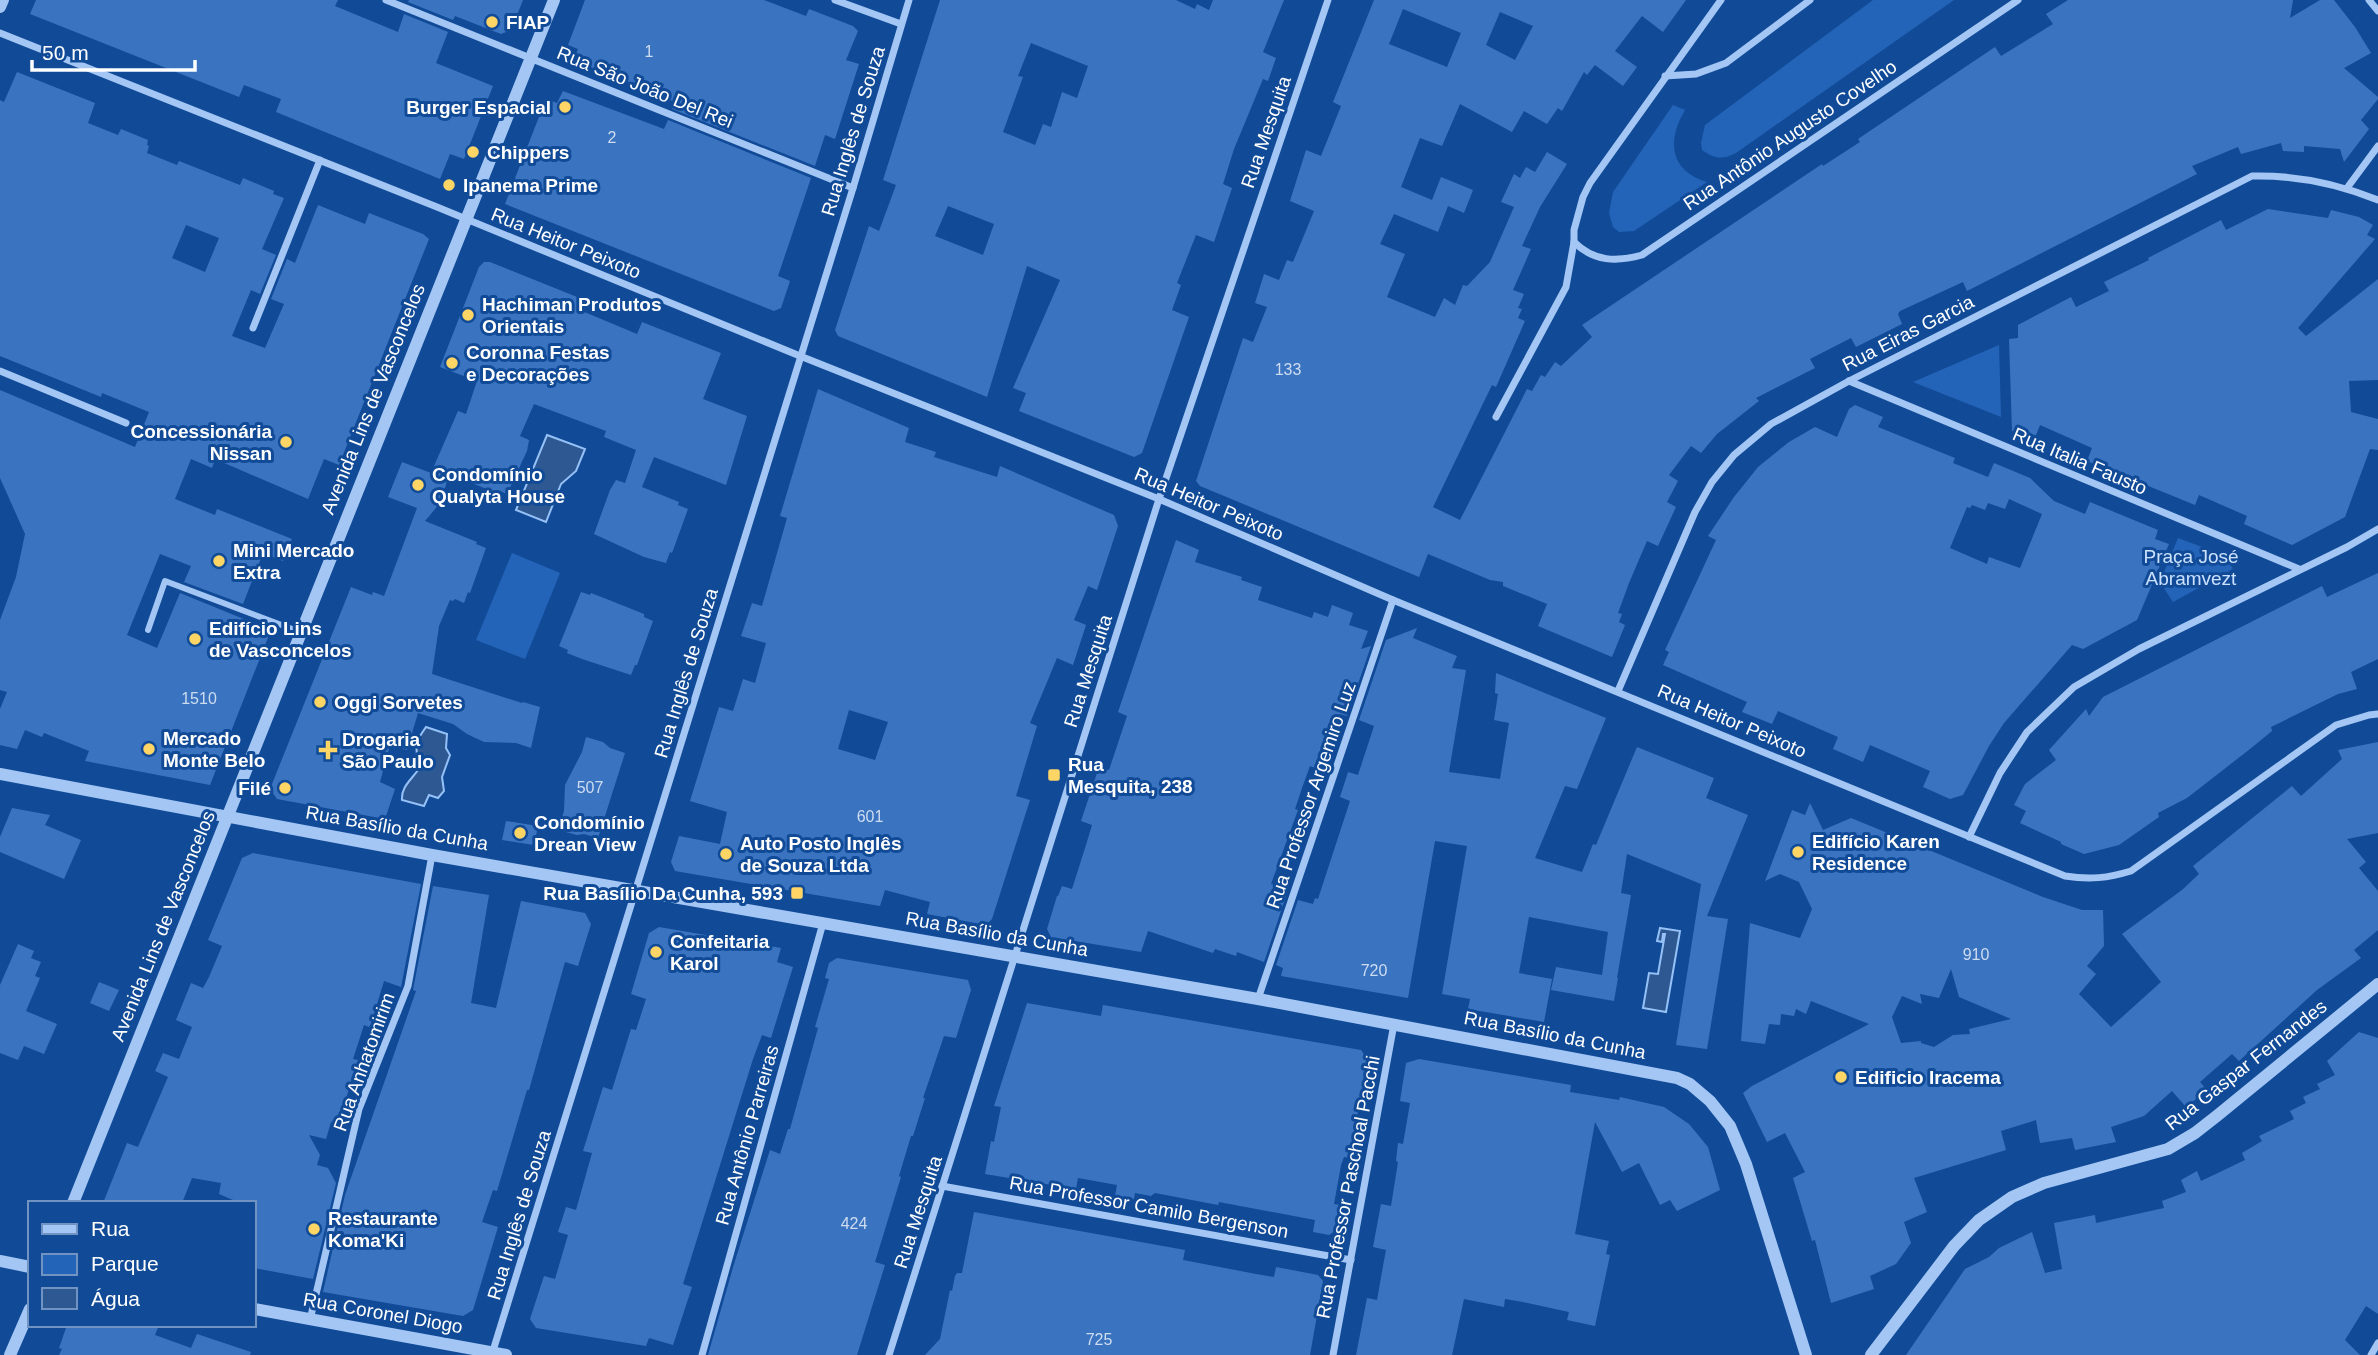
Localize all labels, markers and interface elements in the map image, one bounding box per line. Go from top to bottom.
place label: FIAP [506,12,550,33]
marker: FIAP [484,14,500,30]
scale bar [32,28,194,72]
text: 50 m [42,41,89,64]
street label: Rua São João Del Rei [554,42,736,132]
house number: 1 [645,43,654,60]
street label: Rua Inglês de Souza [817,43,889,218]
street label: Rua Antônio Augusto Covelho [1679,56,1901,214]
street label: Rua Mesquita [1237,73,1295,191]
place label: Burger Espacial [406,97,551,118]
marker: Burger Espacial [557,99,573,115]
house number: 2 [608,129,617,146]
place label: Chippers [487,142,569,163]
marker: Chippers [465,144,481,160]
place label: Ipanema Prime [463,175,598,196]
marker: Ipanema Prime [441,177,457,193]
street label: Rua Heitor Peixoto [488,203,644,283]
street label: Avenida Lins de Vasconcelos [317,281,429,517]
street label: Rua Eiras Garcia [1839,291,1978,375]
place label: Hachiman Produtos Orientais [482,294,661,337]
marker: Hachiman Produtos Orientais [460,307,476,323]
place label: Coronna Festas e Decorações [466,342,610,385]
marker: Coronna Festas e Decorações [444,355,460,371]
house number: 133 [1275,361,1301,378]
place label: Concessionária Nissan [131,421,272,464]
street label: Rua Italia Fausto [2010,423,2150,499]
marker: Concessionária Nissan [278,434,294,450]
street label: Rua Heitor Peixoto [1132,463,1286,545]
place label: Condomínio Qualyta House [432,464,565,507]
marker: Condomínio Qualyta House [410,477,426,493]
place label: Mini Mercado Extra [233,540,354,583]
park label: Praça José Abramvezt [2143,546,2239,589]
marker: Mini Mercado Extra [211,553,227,569]
street label: Rua Inglês de Souza [650,585,722,760]
street label: Rua Mesquita [1060,612,1116,730]
place label: Edifício Lins de Vasconcelos [209,618,352,661]
marker: Edifício Lins de Vasconcelos [187,631,203,647]
street label: Rua Professor Argemiro Luz [1262,679,1360,911]
street label: Rua Heitor Peixoto [1655,680,1809,762]
house number: 1510 [181,690,217,707]
place label: Oggi Sorvetes [334,692,463,713]
marker: Oggi Sorvetes [312,694,328,710]
place label: Mercado Monte Belo [163,728,265,771]
place label: Drogaria São Paulo [342,729,434,772]
marker: Mercado Monte Belo [141,741,157,757]
marker: Drogaria São Paulo [320,742,336,758]
place label: Rua Mesquita, 238 [1068,754,1193,797]
marker: Rua Mesquita, 238 [1046,767,1062,783]
place label: Filé [238,778,271,799]
house number: 507 [577,779,603,796]
marker: Filé [277,780,293,796]
street label: Rua Basílio da Cunha [304,802,490,854]
street label: Avenida Lins de Vasconcelos [107,808,219,1044]
house number: 601 [857,808,883,825]
place label: Condomínio Drean View [534,812,645,855]
marker: Condomínio Drean View [512,825,528,841]
place label: Edifício Karen Residence [1812,831,1940,874]
place label: Auto Posto Inglês de Souza Ltda [740,833,902,876]
marker: Edifício Karen Residence [1790,844,1806,860]
marker: Auto Posto Inglês de Souza Ltda [718,846,734,862]
place label: Rua Basílio Da Cunha, 593 [543,883,783,904]
marker: Rua Basílio Da Cunha, 593 [789,885,805,901]
street label: Rua Basílio da Cunha [904,908,1090,960]
place label: Confeitaria Karol [670,931,770,974]
marker: Confeitaria Karol [648,944,664,960]
house number: 910 [1963,946,1989,963]
house number: 720 [1361,962,1387,979]
street label: Rua Anhatomirim [329,990,399,1134]
street label: Rua Gaspar Fernandes [2161,996,2331,1134]
street label: Rua Basílio da Cunha [1462,1007,1648,1063]
street label: Rua Antônio Parreiras [711,1043,783,1227]
street label: Rua Professor Paschoal Pacchi [1312,1054,1384,1320]
place label: Edificio Iracema [1855,1067,2001,1088]
marker: Edificio Iracema [1833,1069,1849,1085]
street label: Rua Inglês de Souza [483,1127,555,1302]
street label: Rua Mesquita [890,1153,946,1271]
street label: Rua Professor Camilo Bergenson [1008,1172,1290,1242]
legend [28,1201,256,1327]
place label: Restaurante Koma'Ki [328,1208,438,1251]
house number: 424 [841,1215,867,1232]
text: Rua [91,1217,130,1240]
marker: Restaurante Koma'Ki [306,1221,322,1237]
text: Parque [91,1252,159,1275]
text: Água [91,1287,140,1310]
street label: Rua Coronel Diogo [302,1289,464,1337]
house number: 725 [1086,1331,1112,1348]

